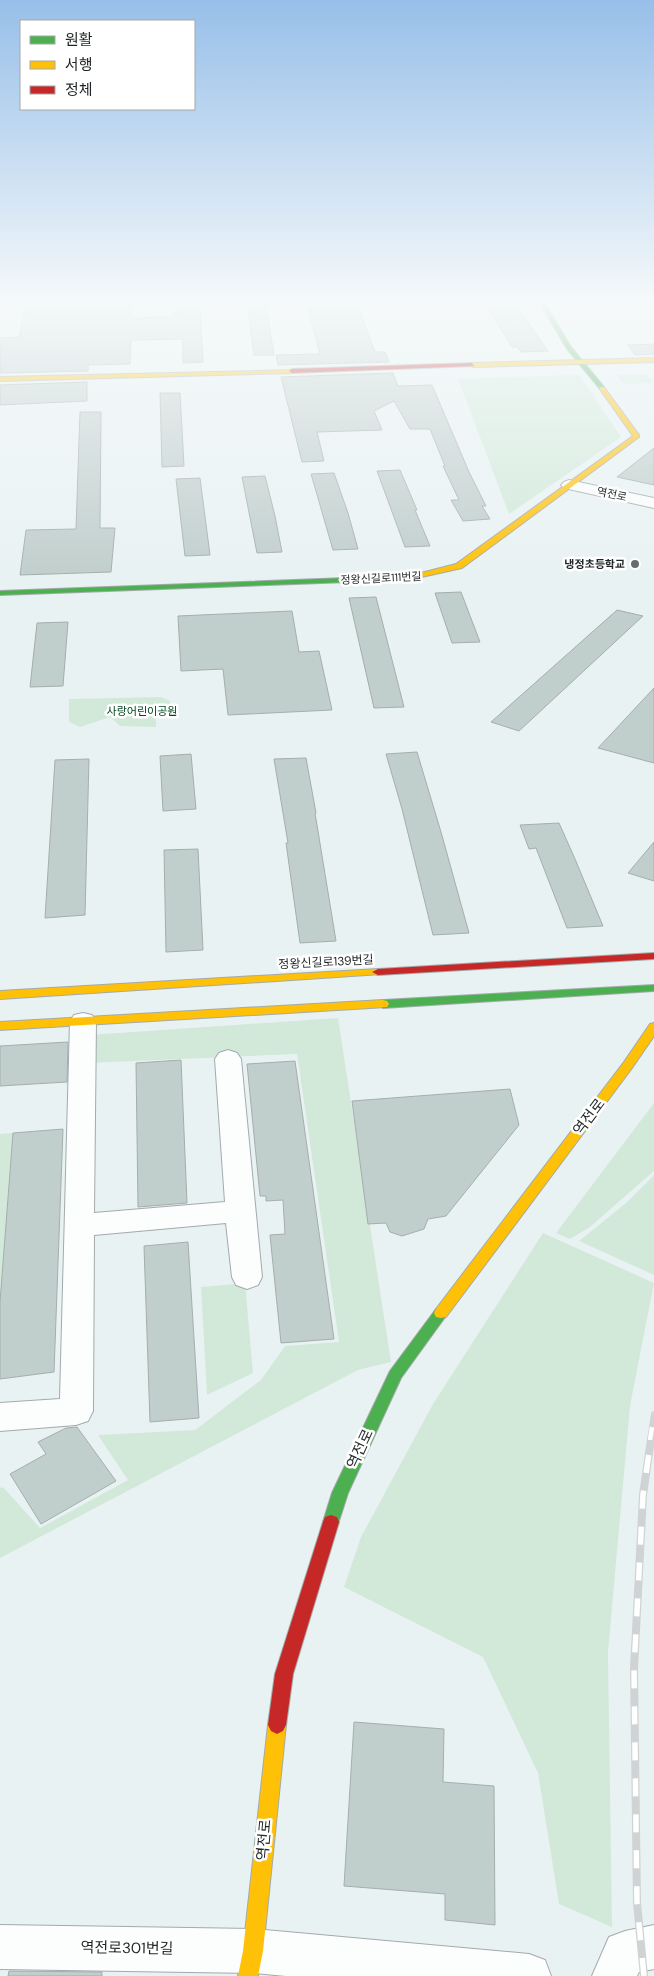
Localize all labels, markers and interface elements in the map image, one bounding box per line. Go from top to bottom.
legend [20,20,195,110]
text: 원활 [65,30,93,50]
text: 서행 [65,55,93,75]
text: 정체 [65,80,93,100]
street label: 역전로 [596,484,628,504]
place label: 냉정초등학교 [564,557,625,571]
marker: 냉정초등학교 [629,558,641,570]
street label: 정왕신길로111번길 [340,569,422,587]
park label: 사랑어린이공원 [107,704,177,718]
street label: 정왕신길로139번길 [278,952,374,972]
street label: 역전로 [569,1094,609,1140]
street label: 역전로 [342,1426,378,1472]
street label: 역전로 [252,1819,276,1861]
street label: 역전로301번길 [80,1937,174,1959]

